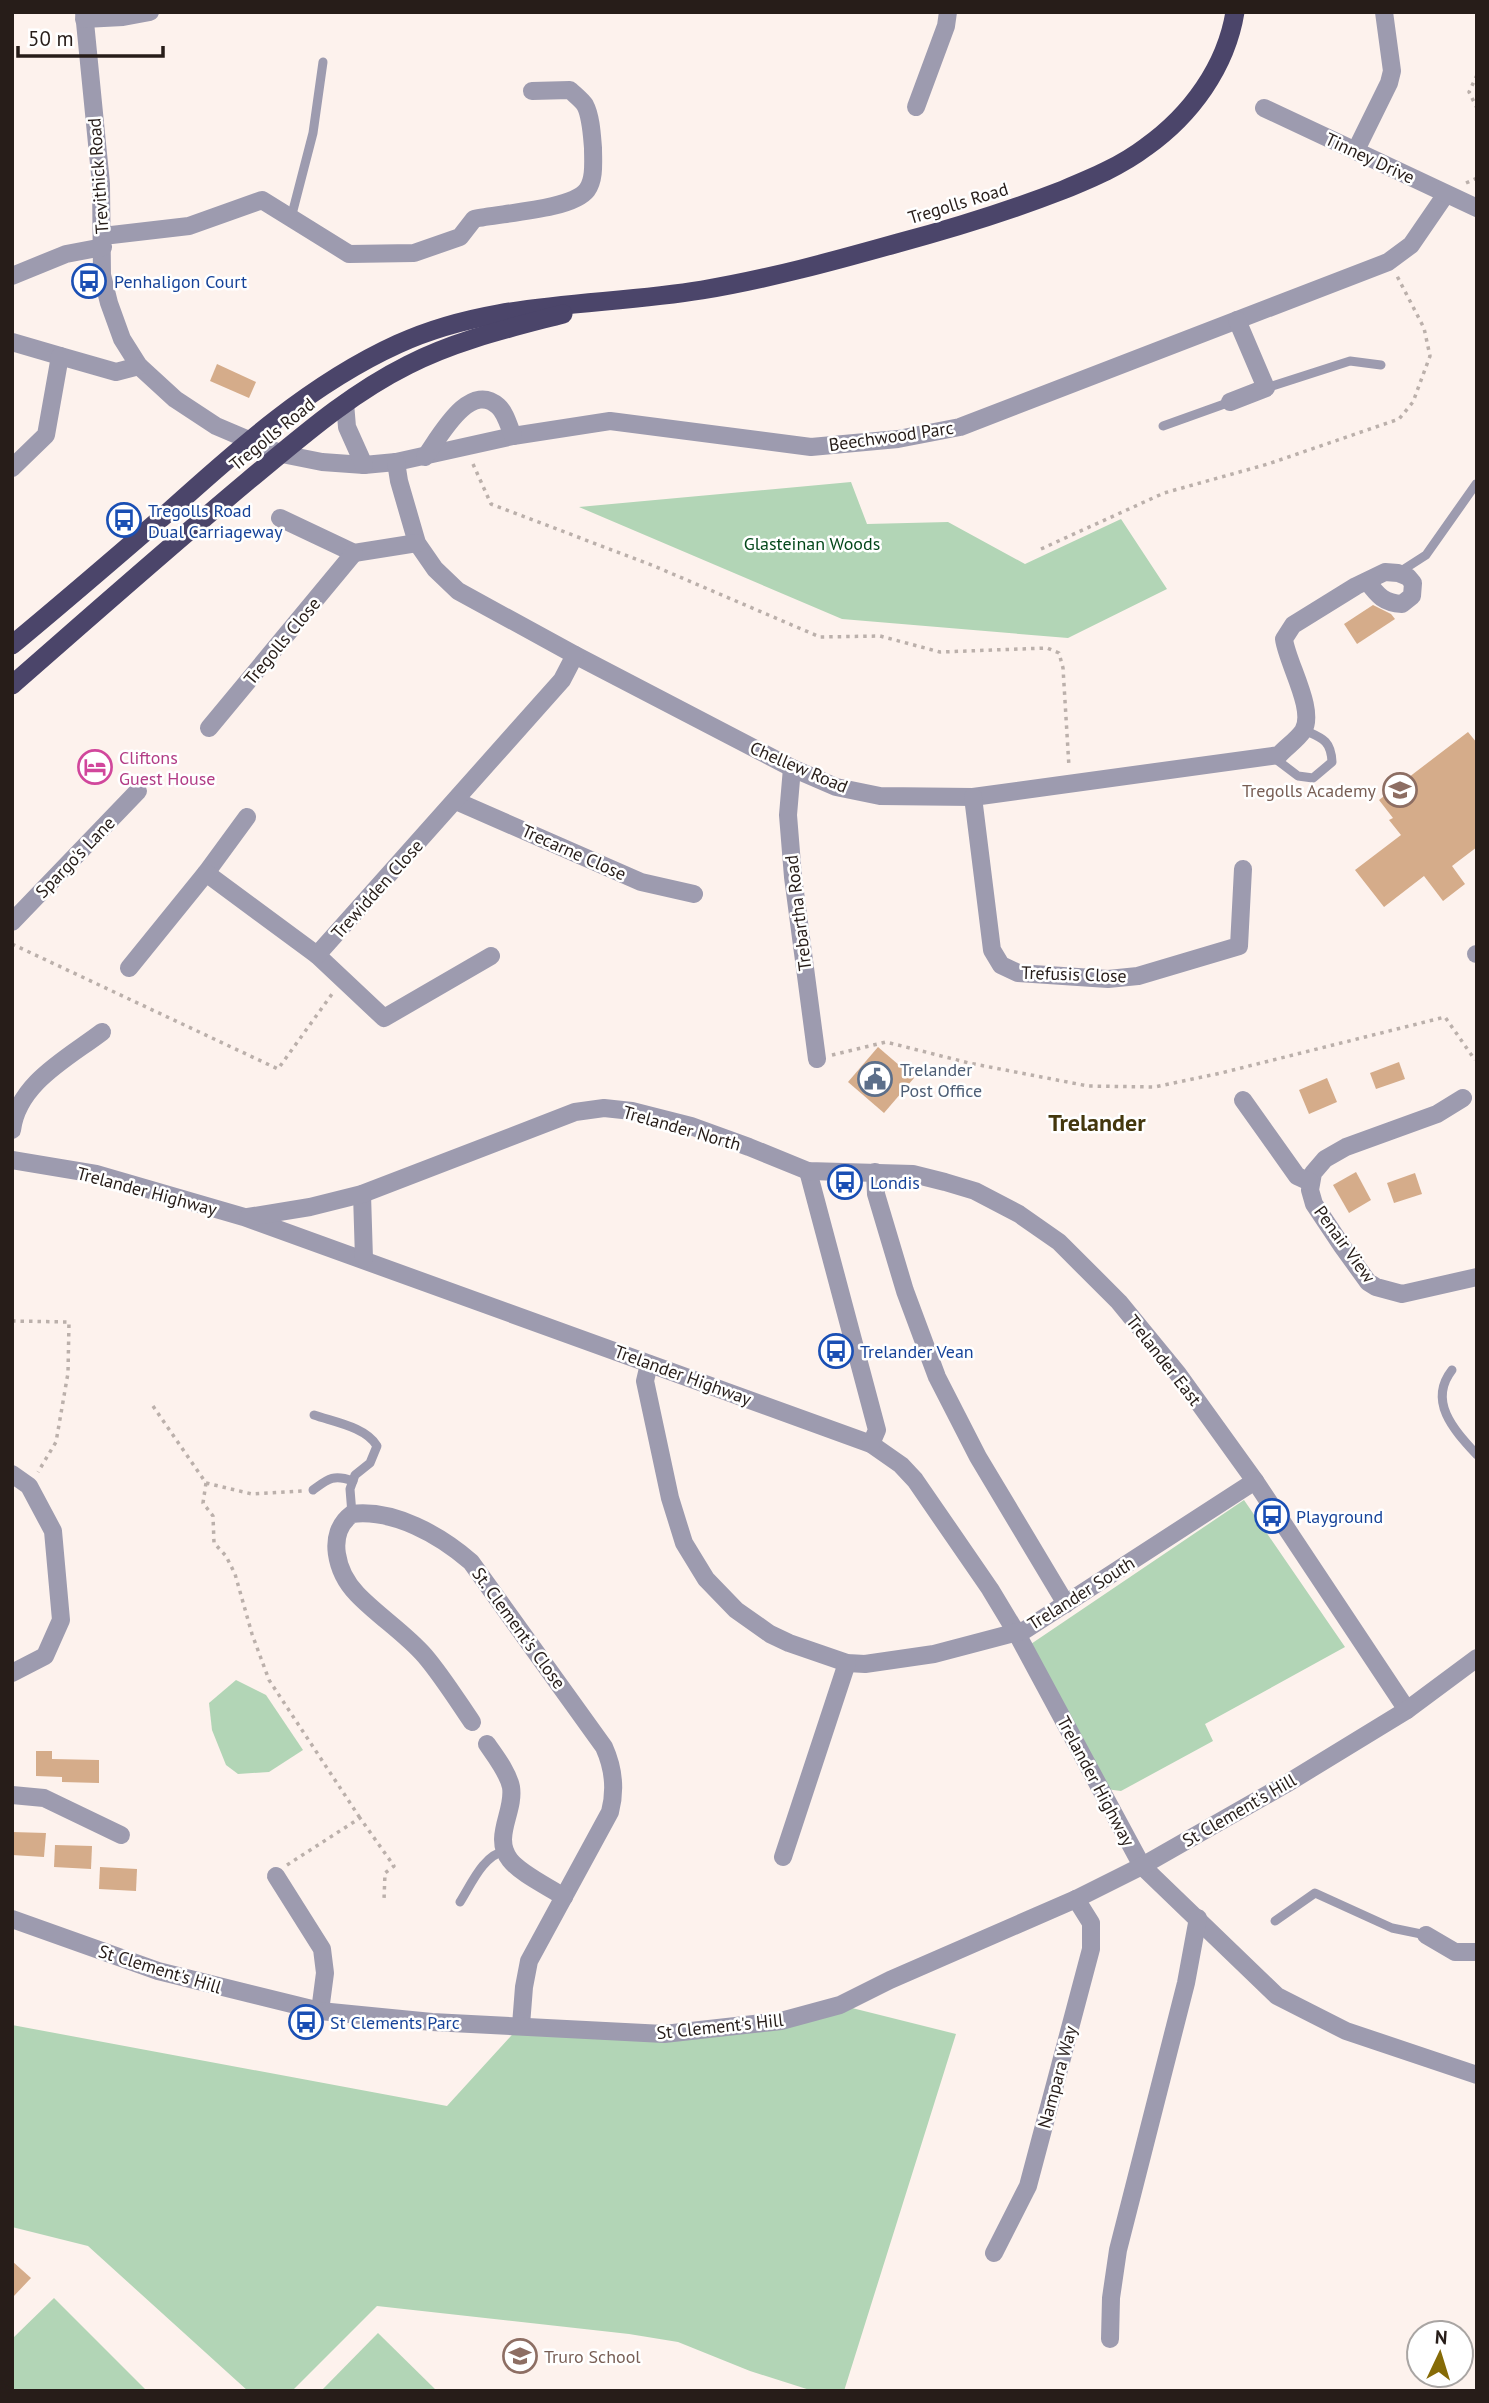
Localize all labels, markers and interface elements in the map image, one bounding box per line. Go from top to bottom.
scale bar [18,14,163,58]
text: 50 m [28,25,74,52]
street label: Trevithick Road [82,117,114,235]
street label: Tinney Drive [1322,127,1418,189]
street label: Tregolls Road [905,177,1011,229]
bus stop icon: Penhaligon Court [70,262,108,300]
place label: Penhaligon Court [114,270,247,293]
street label: Tregolls Road [225,393,319,475]
street label: Beechwood Parc [827,416,955,456]
place label: Tregolls Road Dual Carriageway [148,499,283,543]
bus stop icon: Tregolls Road Dual Carriageway [105,501,143,539]
park label: Glasteinan Woods [744,532,880,555]
street label: Tregolls Close [239,593,325,689]
street label: Chellew Road [746,736,852,798]
place label: Cliftons Guest House [119,746,216,790]
hotel icon: Cliftons Guest House [76,748,114,786]
school or university icon: Tregolls Academy [1381,771,1419,809]
place label: Tregolls Academy [1242,779,1377,802]
street label: Spargo's Lane [30,811,120,903]
street label: Trecarne Close [518,819,630,885]
street label: Trewidden Close [326,834,428,944]
street label: Trebartha Road [779,854,817,972]
street label: Trefusis Close [1021,961,1127,987]
place label: Trelander Post Office [900,1058,982,1102]
public building icon: Trelander Post Office [856,1060,894,1098]
street label: Trelander North [620,1100,744,1156]
district label: Trelander [1048,1107,1146,1138]
street label: Trelander Highway [74,1161,220,1221]
bus stop icon: Londis [826,1163,864,1201]
place label: Londis [870,1171,920,1194]
street label: Penair View [1309,1201,1381,1288]
street label: Trelander East [1121,1310,1207,1410]
bus stop icon: Trelander Vean [817,1332,855,1370]
street label: Trelander Highway [611,1340,755,1411]
place label: Trelander Vean [860,1340,974,1363]
bus stop icon: Playground [1253,1497,1291,1535]
place label: Playground [1296,1505,1383,1528]
street label: Trelander South [1023,1551,1139,1635]
street label: St. Clement's Close [467,1563,571,1693]
street label: Trelander Highway [1052,1712,1140,1851]
street label: St Clement's Hill [1178,1768,1301,1852]
street label: St Clement's Hill [96,1939,225,1999]
bus stop icon: St Clements Parc [287,2003,325,2041]
street label: St Clement's Hill [655,2008,785,2044]
place label: St Clements Parc [330,2011,460,2034]
street label: Nampara Way [1032,2023,1082,2131]
north arrow [1405,2319,1475,2389]
text: N [1434,2325,1448,2349]
school or university icon: Truro School [501,2337,539,2375]
place label: Truro School [544,2345,641,2368]

